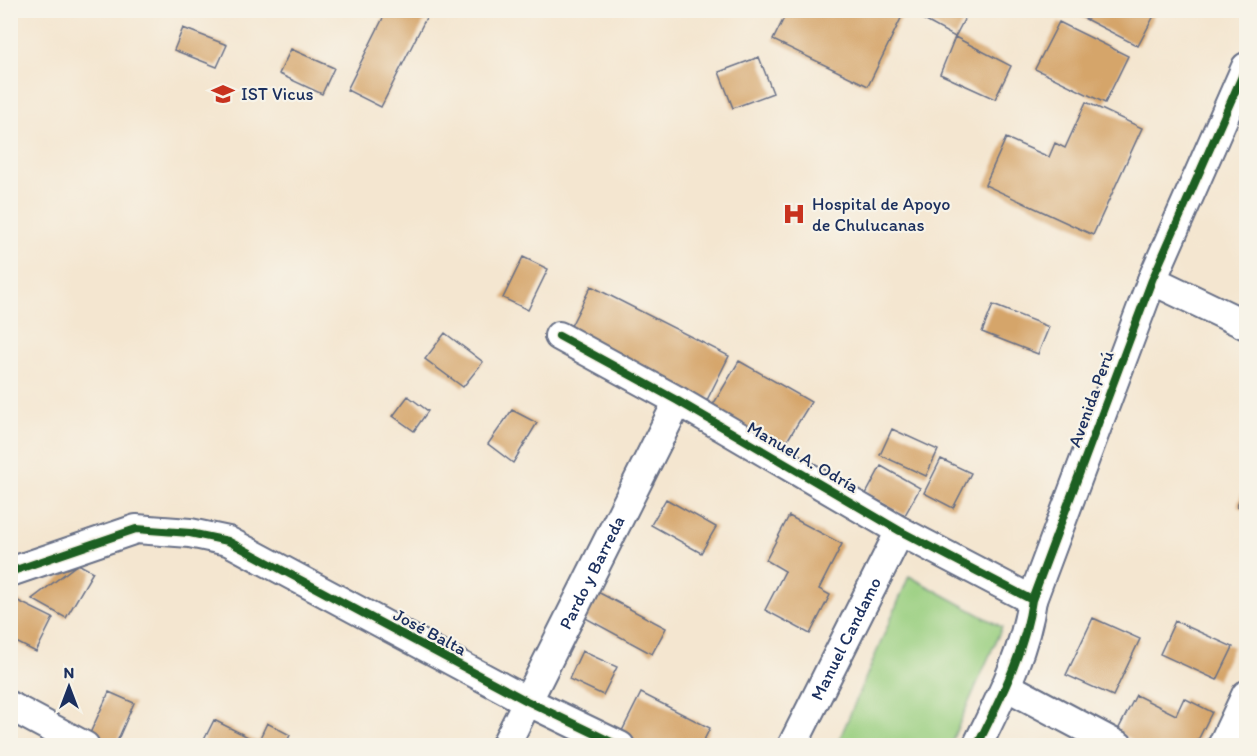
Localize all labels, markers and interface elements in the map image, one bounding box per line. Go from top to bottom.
school or university icon: IST Vicus [210,81,236,107]
place label: IST Vicus [241,83,313,105]
place label: Hospital de Apoyo de Chulucanas [812,193,950,236]
hospital icon: Hospital de Apoyo de Chulucanas [781,201,807,227]
street label: Avenida Perú [1063,348,1119,450]
street label: Manuel A. Odría [743,416,863,498]
street label: Pardo y Barreda [554,512,630,633]
street label: Manuel Candamo [806,573,886,704]
street label: José Balta [390,604,471,661]
north arrow [39,657,99,717]
text: N [64,663,74,682]

